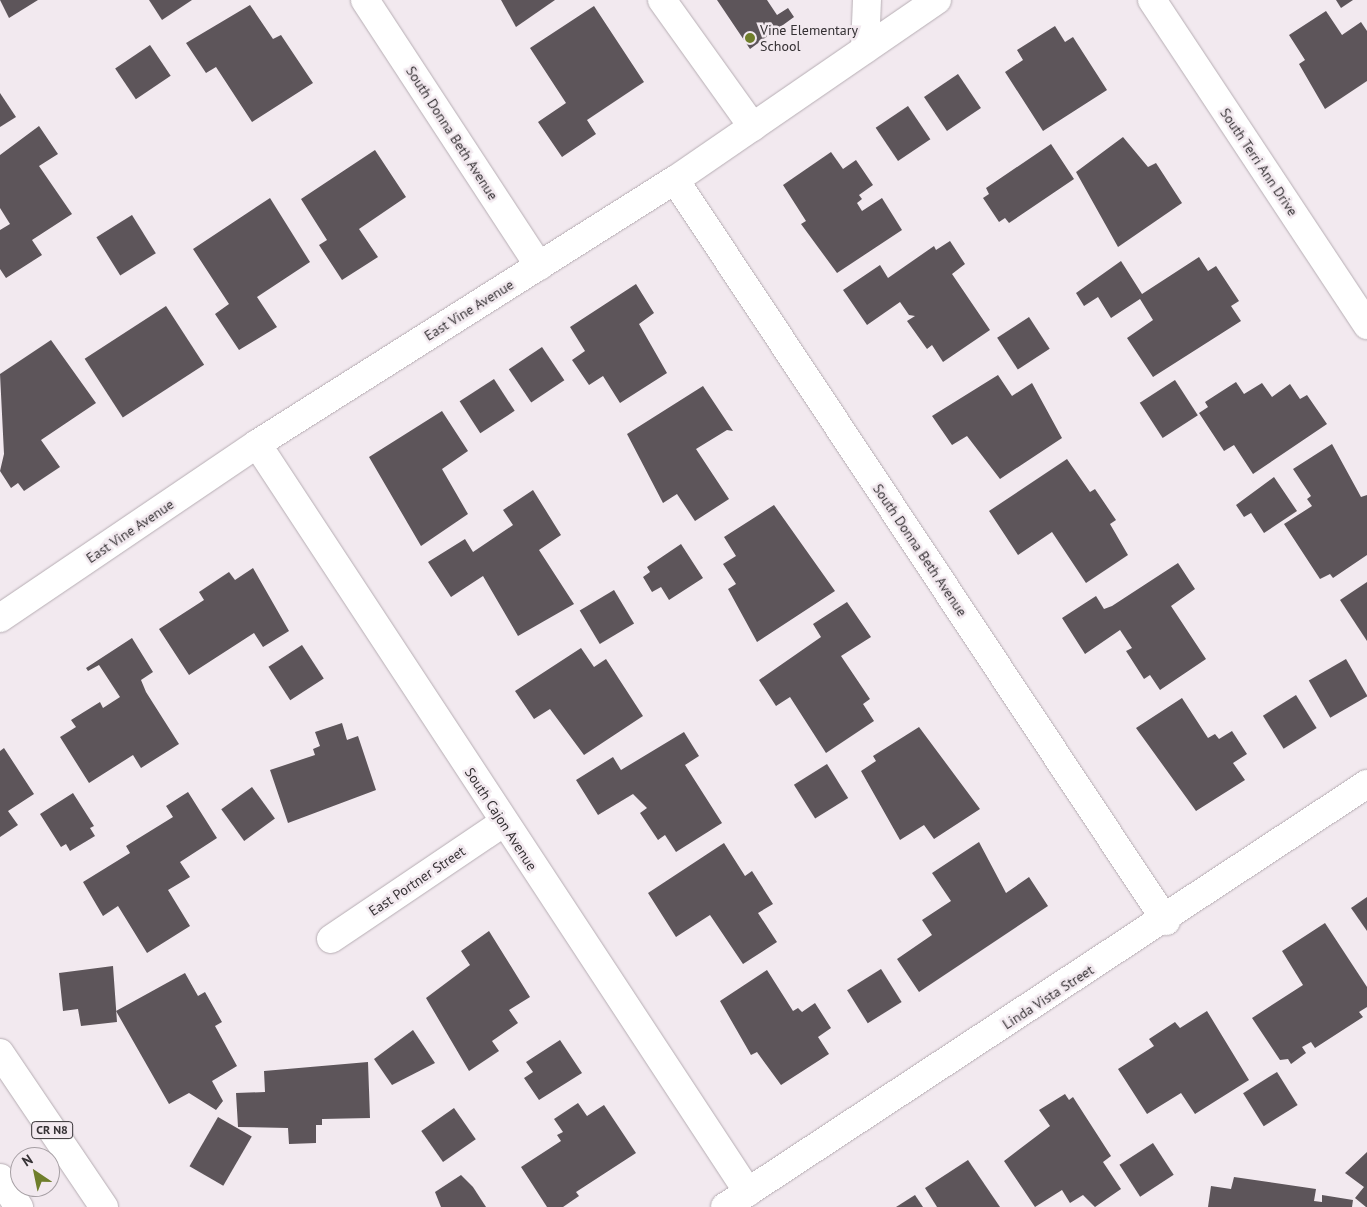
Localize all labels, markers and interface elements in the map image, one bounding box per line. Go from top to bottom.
place label: Vine Elementary School [760,22,858,54]
marker: Vine Elementary School [744,32,756,44]
street label: South Donna Beth Avenue [402,63,502,203]
street label: South Terri Ann Drive [1216,105,1302,219]
street label: East Vine Avenue [421,276,517,344]
street label: South Donna Beth Avenue [869,480,971,620]
street label: East Vine Avenue [83,495,177,567]
street label: South Cajon Avenue [461,764,541,874]
street label: East Portner Street [366,843,468,919]
street label: Linda Vista Street [999,961,1097,1033]
road number: CR N8 [31,1120,73,1140]
north arrow [10,1147,60,1197]
text: N [18,1150,36,1170]

